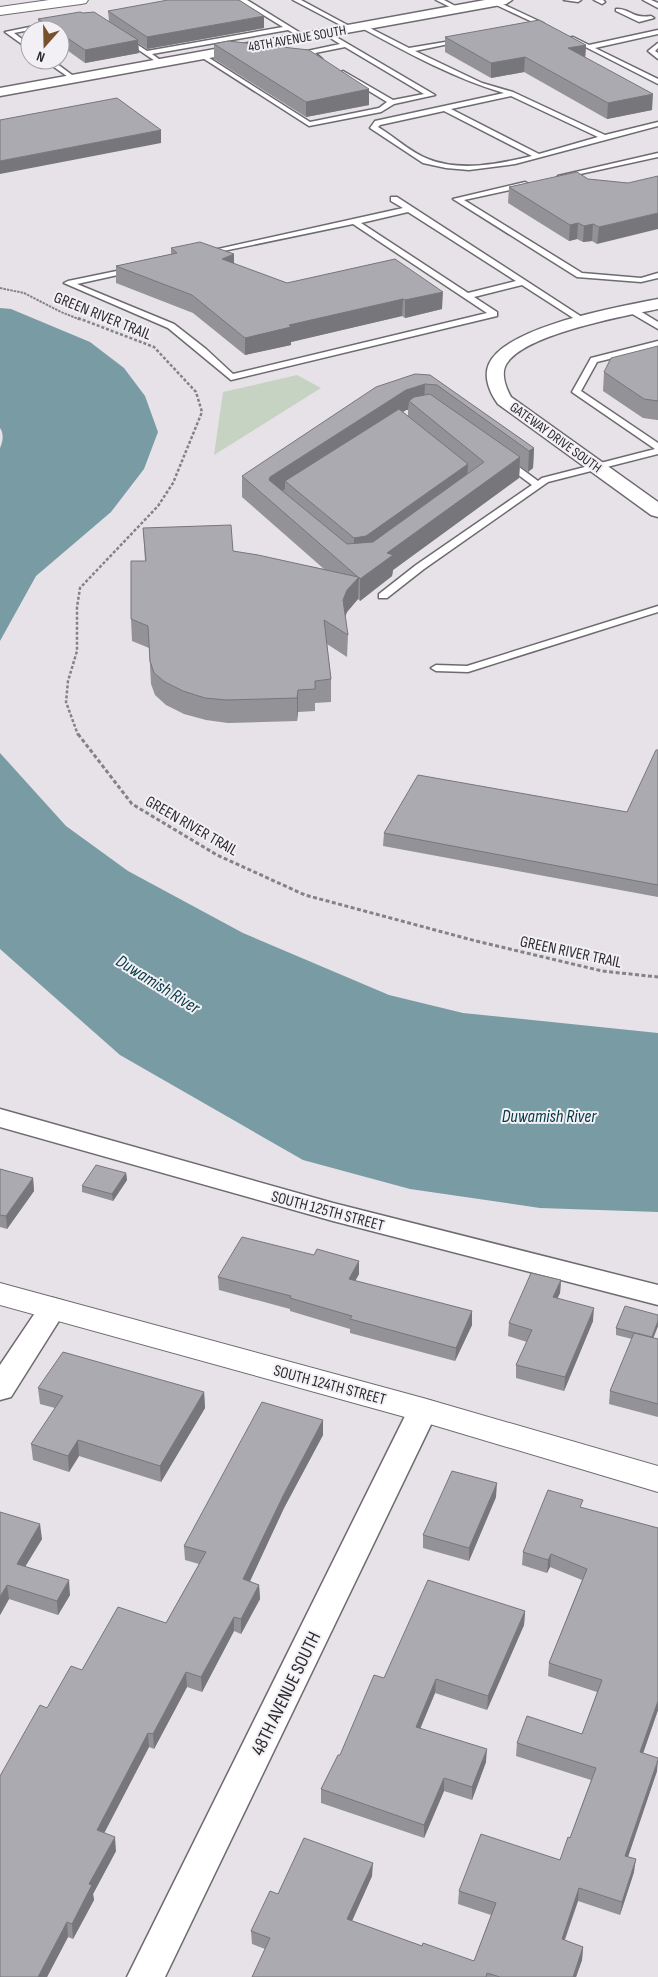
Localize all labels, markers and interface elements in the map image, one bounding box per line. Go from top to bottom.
north arrow [20,20,70,70]
street label: 48TH AVENUE SOUTH [247,21,347,55]
text: N [34,47,47,66]
street label: GREEN RIVER TRAIL [51,288,154,345]
street label: GATEWAY DRIVE SOUTH [507,398,605,476]
street label: GREEN RIVER TRAIL [142,792,241,860]
street label: GREEN RIVER TRAIL [518,932,623,973]
water label: Duwamish River [112,950,204,1019]
water label: Duwamish River [502,1106,597,1127]
street label: SOUTH 125TH STREET [269,1187,387,1236]
street label: SOUTH 124TH STREET [271,1361,388,1410]
street label: 48TH AVENUE SOUTH [246,1628,326,1759]

